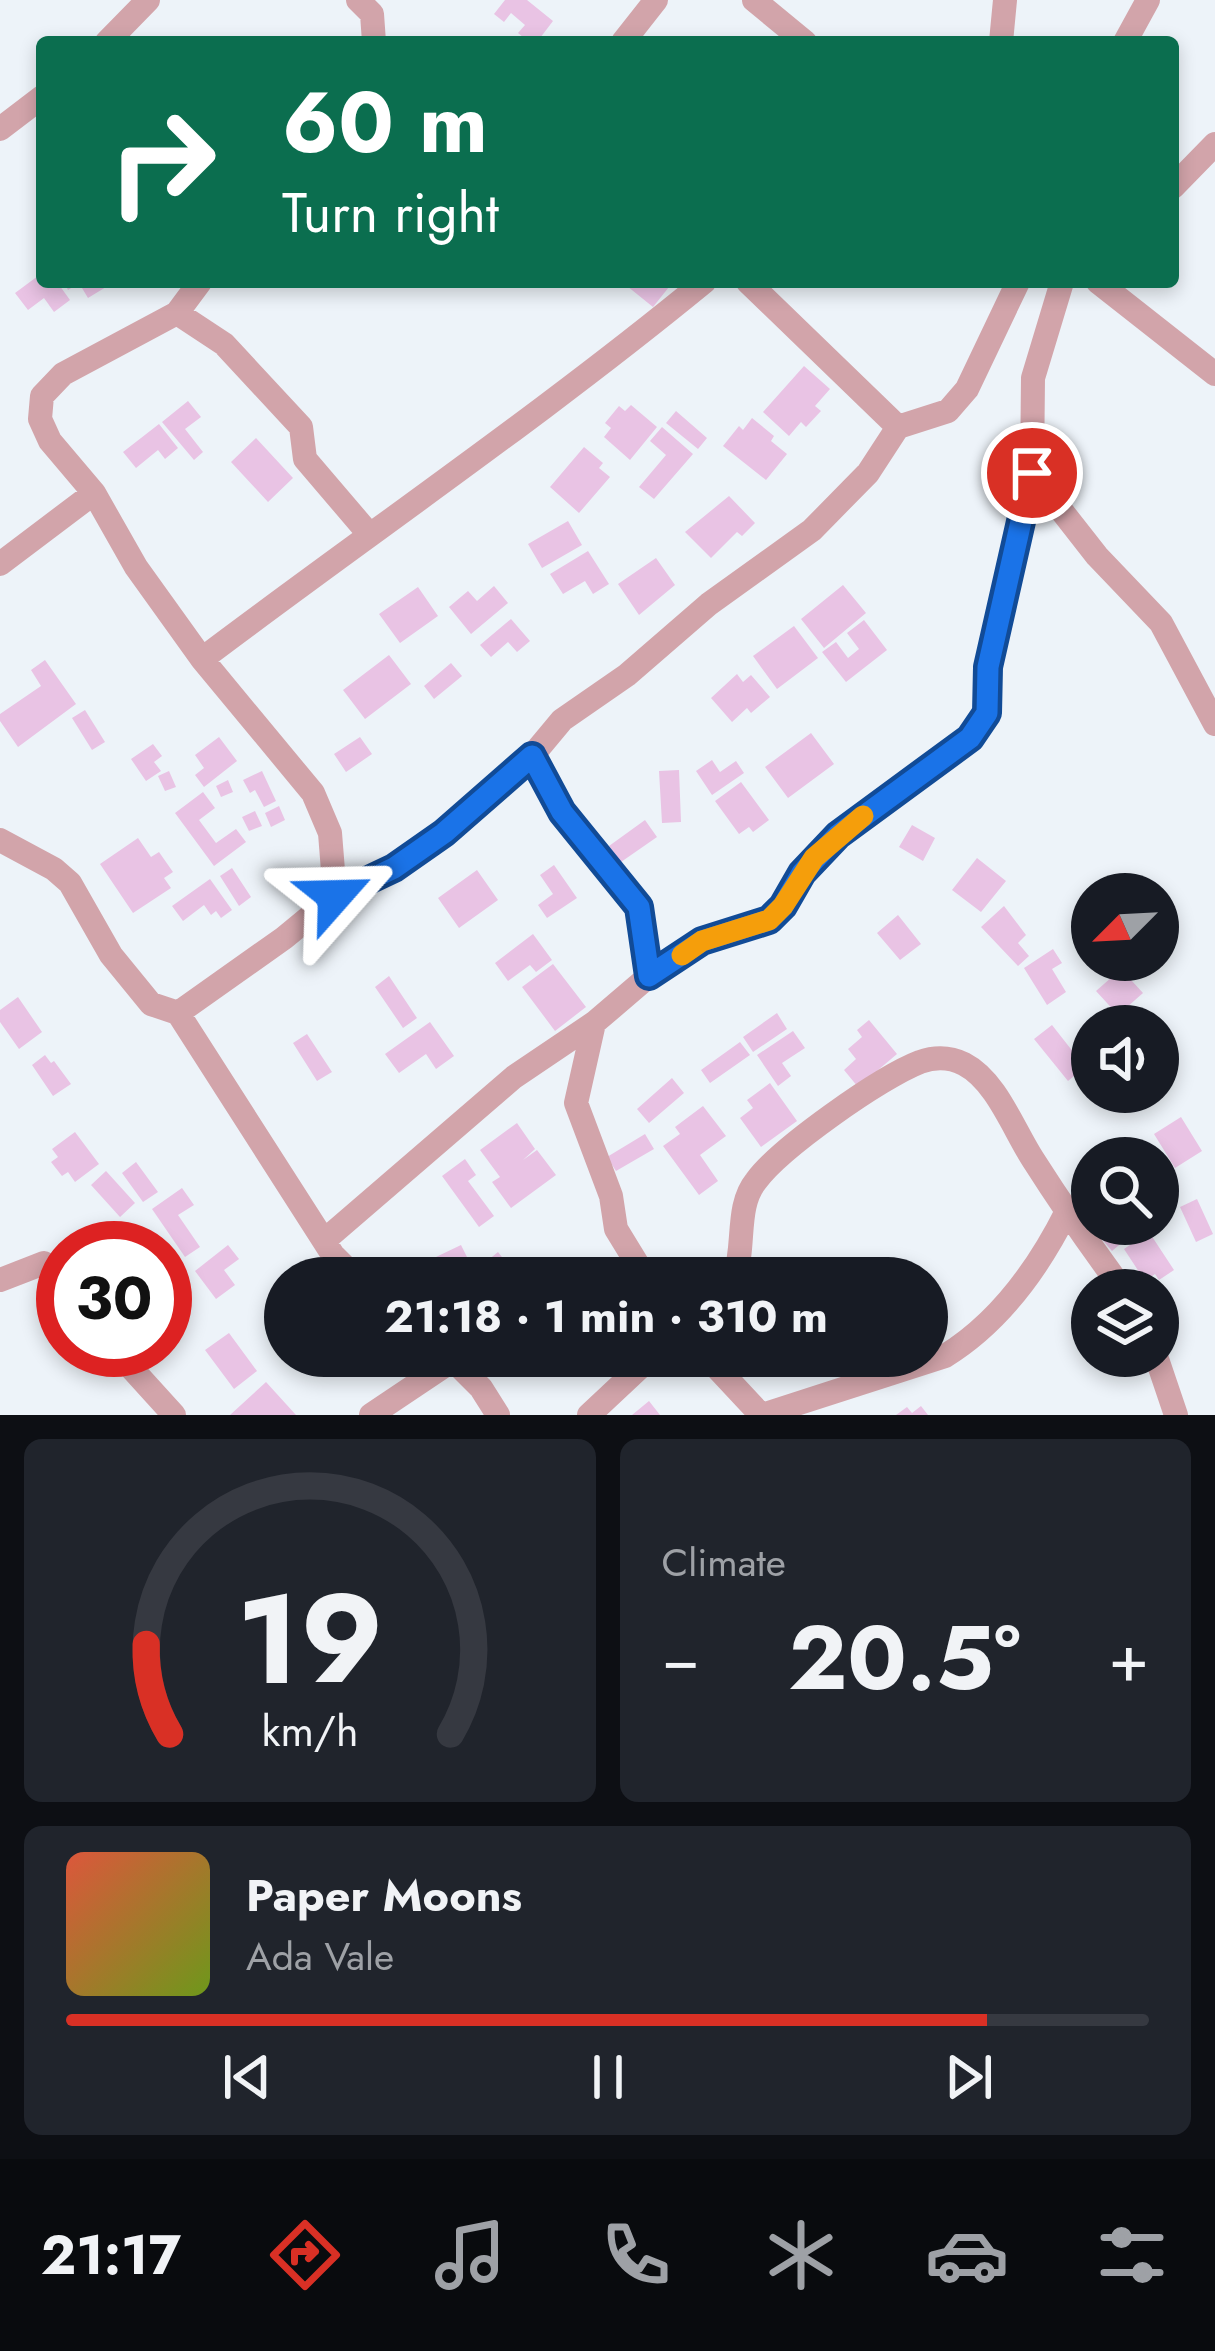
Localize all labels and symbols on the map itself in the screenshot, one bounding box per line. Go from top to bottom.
pin [981,422,1083,524]
position arrow [272,833,398,959]
north arrow [1071,873,1179,981]
speed limit sign: 30 [36,1221,192,1377]

